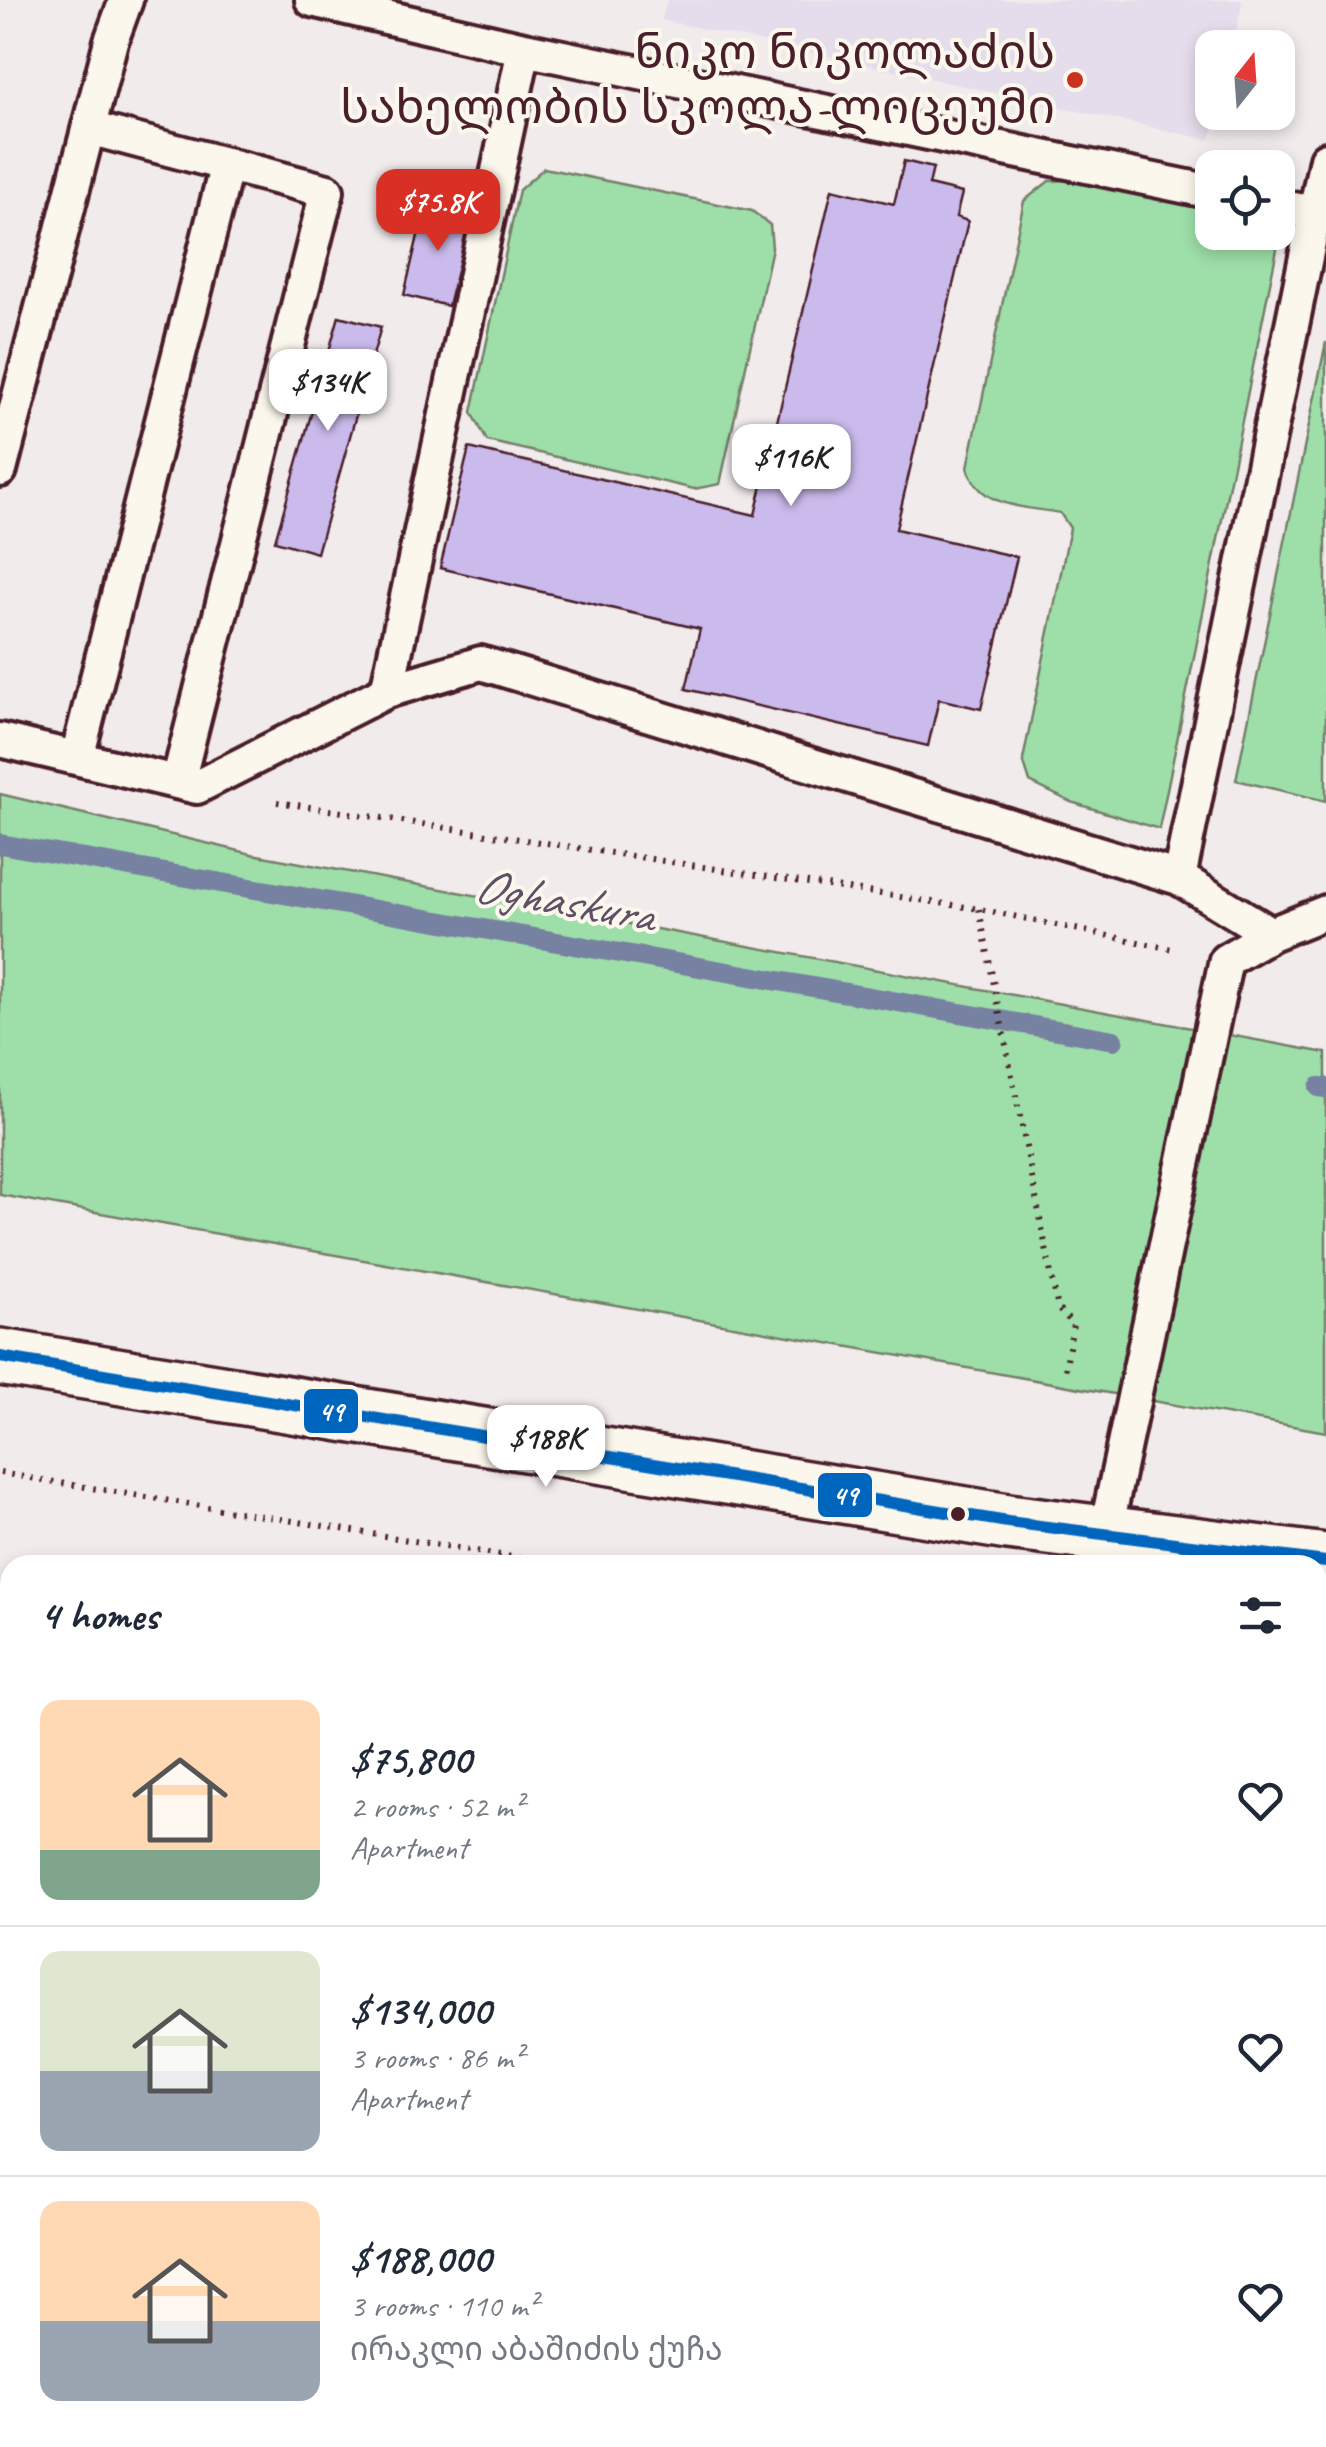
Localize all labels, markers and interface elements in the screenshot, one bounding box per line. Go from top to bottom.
place label: ნიკო ნიკოლაძის სახელობის სკოლა-ლიცეუმი [340,22,1055,137]
north arrow [1195,30,1295,130]
map controls [1195,30,1295,250]
marker: ნიკო ნიკოლაძის სახელობის სკოლა-ლიცეუმი [1064,69,1086,91]
button: locate [1195,150,1295,250]
pin: $75.8K [357,169,519,254]
text: $75.8K [398,181,478,222]
pin: $134K [258,349,398,434]
text: $134K [291,361,365,402]
pin: $116K [721,424,861,509]
text: $116K [754,436,828,477]
water label: Oghaskura [470,853,664,948]
line badge: 49 [302,1387,360,1435]
text: 49 [319,1394,347,1429]
pin: $188K [476,1405,616,1490]
text: $188K [509,1417,583,1458]
line badge: 49 [816,1471,874,1519]
text: 49 [833,1478,861,1513]
unlabelled marker [948,1504,968,1524]
icon: filters [1233,1588,1288,1643]
text: 4 homes [40,1589,159,1642]
text: $75,800 [350,1733,471,1786]
icon: home [120,1740,240,1860]
icon: heart [1233,1773,1288,1828]
text: 2 rooms · 52 m² [350,1786,523,1827]
text: Apartment [350,1827,468,1868]
text: $134,000 [350,1984,491,2037]
icon: home [120,1991,240,2111]
icon: heart [1233,2024,1288,2079]
text: 3 rooms · 86 m² [350,2037,523,2078]
text: Apartment [350,2078,468,2119]
text: $188,000 [350,2232,491,2285]
icon: home [120,2241,240,2361]
icon: heart [1233,2274,1288,2329]
text: 3 rooms · 110 m² [350,2285,537,2326]
text: ირაკლი აბაშიძის ქუჩა [350,2329,723,2370]

